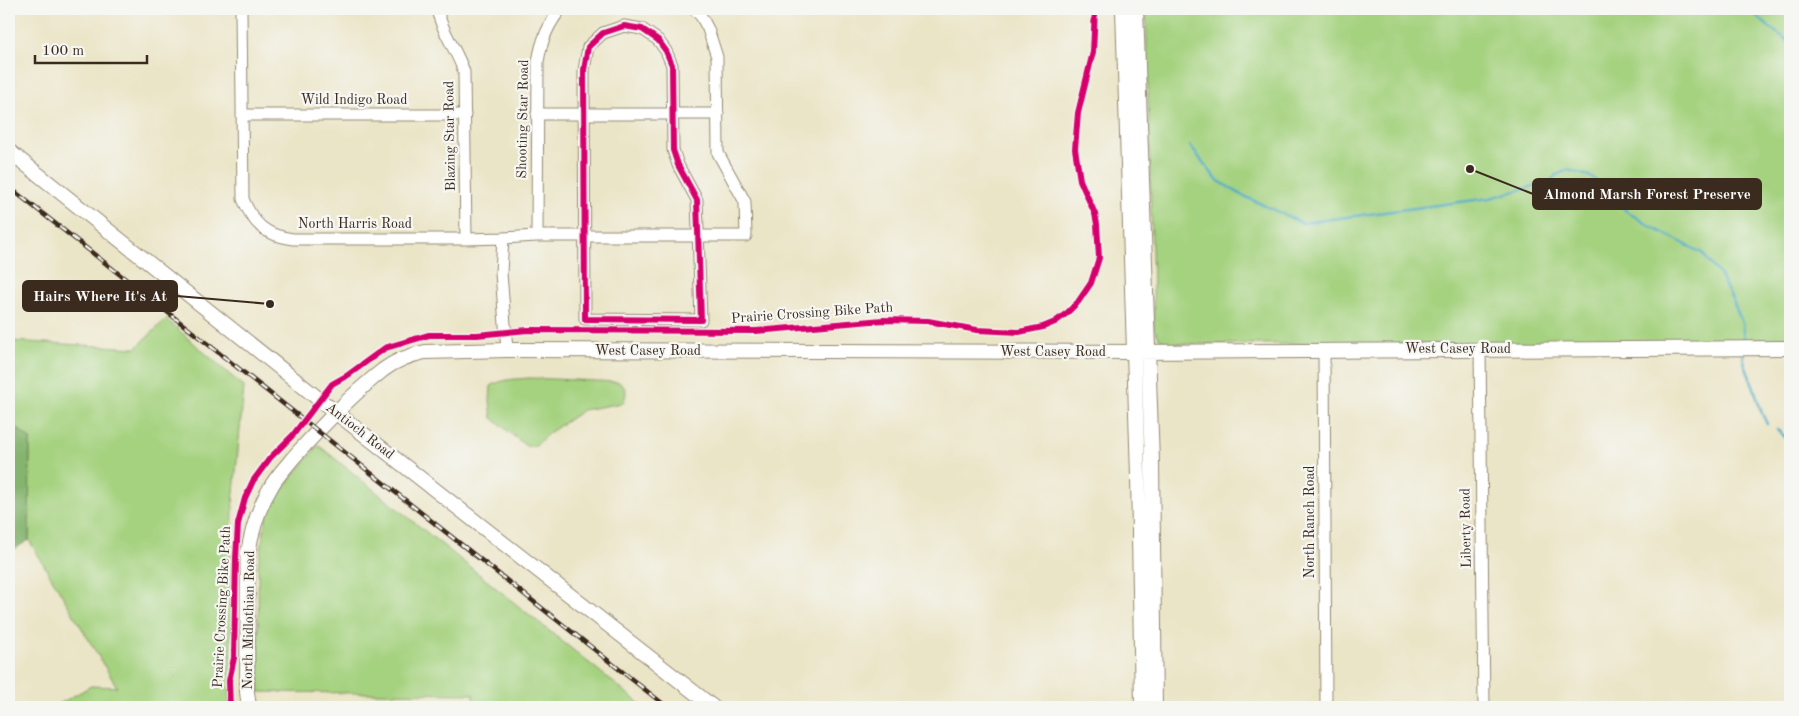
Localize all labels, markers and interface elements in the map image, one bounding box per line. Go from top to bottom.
scale bar [35,32,148,64]
text: 100 m [42,44,84,59]
street label: Shooting Star Road [515,59,531,179]
street label: Blazing Star Road [442,81,458,191]
street label: Wild Indigo Road [301,93,407,107]
callout: Almond Marsh Forest Preserve [1533,179,1761,209]
text: Almond Marsh Forest Preserve [1543,188,1751,203]
street label: North Harris Road [298,217,412,231]
callout: Hairs Where It's At [23,281,177,311]
text: Hairs Where It's At [33,290,168,305]
street label: Prairie Crossing Bike Path [731,300,894,326]
street label: West Casey Road [1405,342,1511,356]
street label: West Casey Road [595,344,701,358]
street label: West Casey Road [1000,345,1106,359]
street label: Antioch Road [323,400,397,462]
street label: North Ranch Road [1303,465,1317,579]
street label: Liberty Road [1458,488,1474,568]
street label: Prairie Crossing Bike Path [211,525,233,688]
street label: North Midlothian Road [241,550,257,690]

